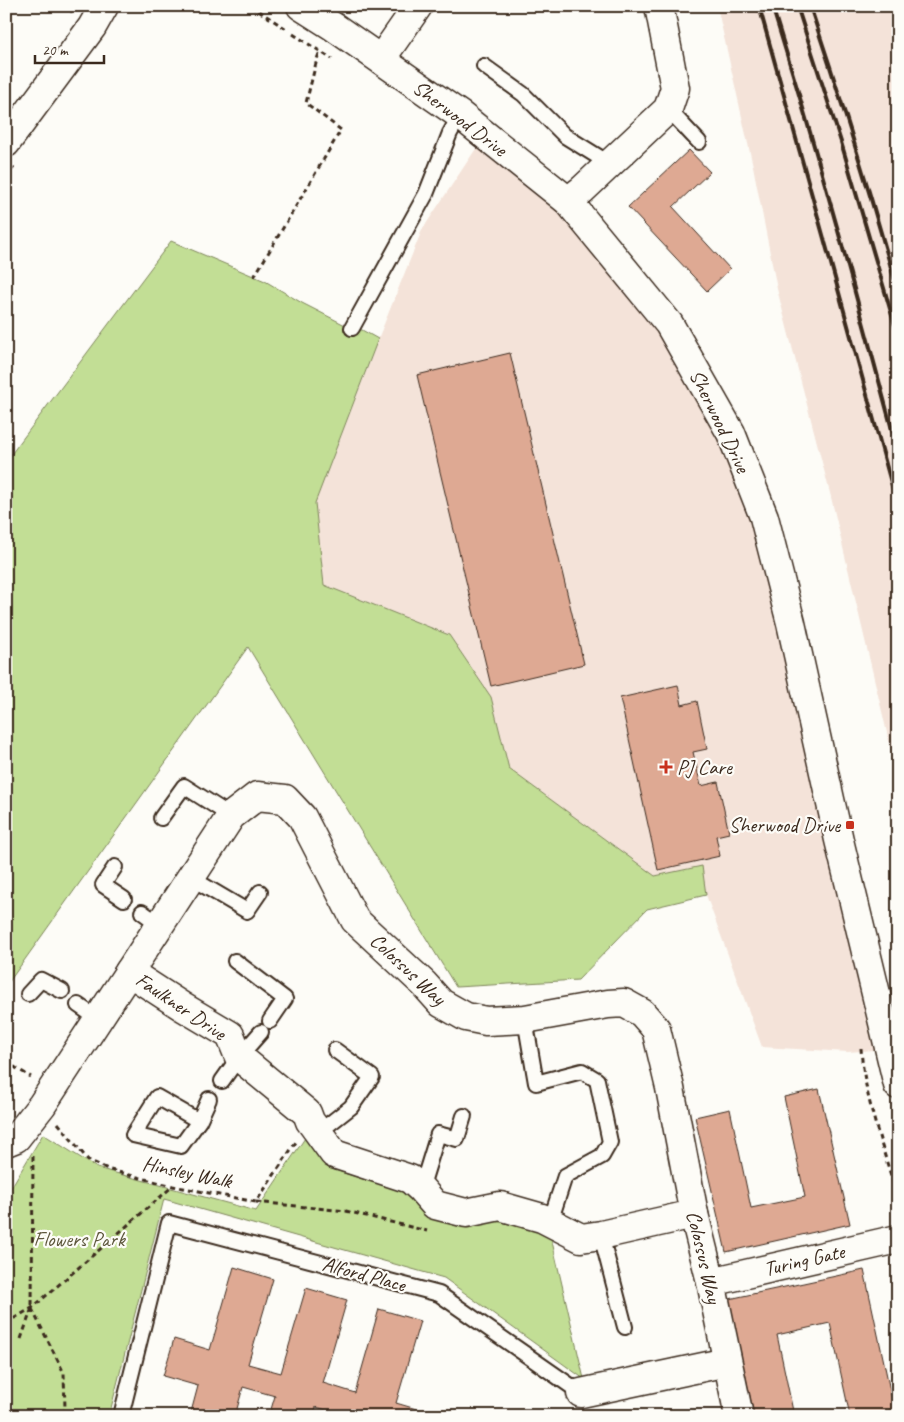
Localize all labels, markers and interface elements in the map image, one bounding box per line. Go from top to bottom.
scale bar [35,32,104,64]
text: 20 m [42,41,69,60]
street label: Sherwood Drive [408,74,513,163]
street label: Sherwood Drive [684,365,757,478]
place label: PJ Care [677,754,733,780]
marker: PJ Care [659,760,673,774]
place label: Sherwood Drive [729,812,841,838]
marker: Sherwood Drive [844,819,856,831]
street label: Colossus Way [365,927,453,1012]
street label: Faulkner Drive [131,966,232,1046]
street label: Hinsley Walk [140,1150,235,1194]
street label: Colossus Way [681,1208,728,1308]
park label: Flowers Park [33,1226,126,1252]
street label: Turing Gate [761,1238,849,1282]
street label: Alford Place [320,1250,409,1298]

